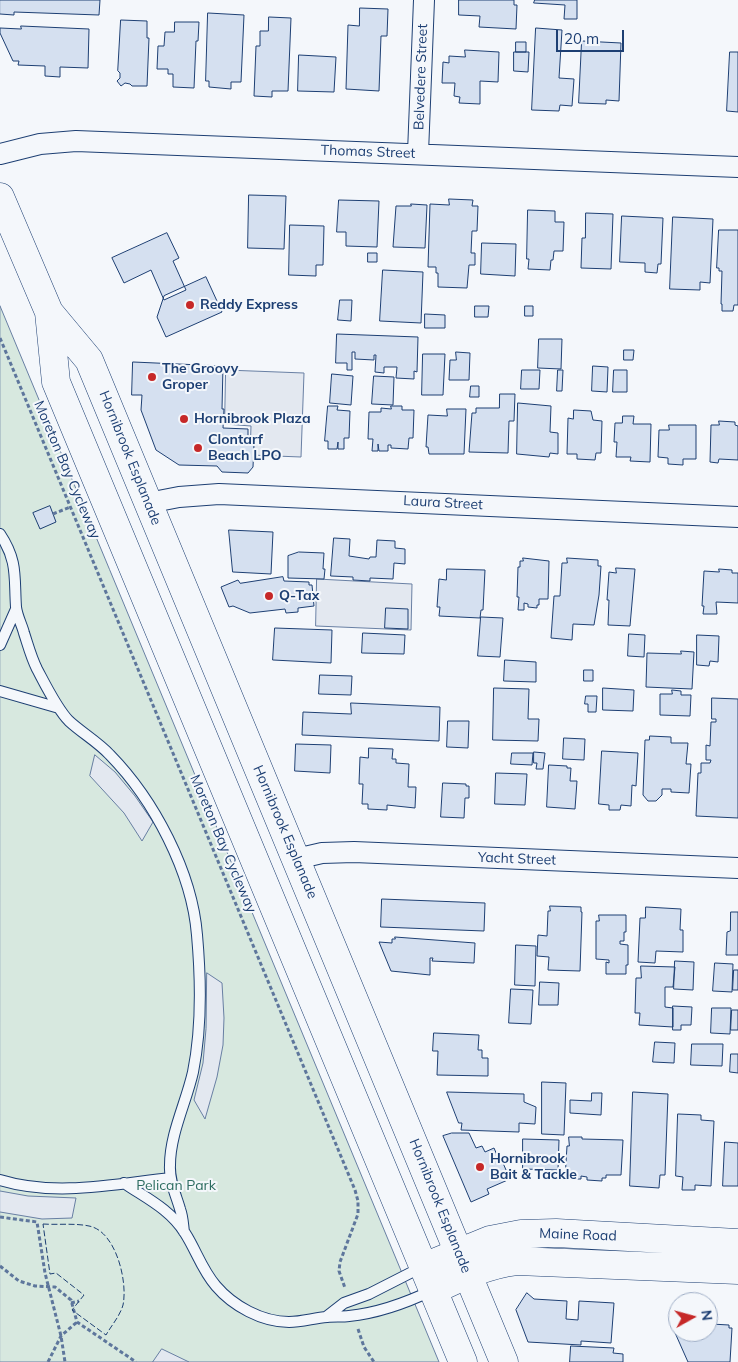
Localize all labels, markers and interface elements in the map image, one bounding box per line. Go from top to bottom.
scale bar [558,20,626,52]
street label: Belvedere Street [411,24,431,130]
text: 20 m [564,29,599,48]
street label: Thomas Street [320,142,416,162]
place label: Reddy Express [200,297,298,313]
marker: Reddy Express [184,299,196,311]
place label: The Groovy Groper [162,361,238,394]
marker: The Groovy Groper [146,371,158,383]
street label: Hornibrook Esplanade [95,388,165,528]
street label: Moreton Bay Cycleway [30,398,104,542]
place label: Hornibrook Plaza [194,411,311,427]
marker: Hornibrook Plaza [178,413,190,425]
place label: Clontarf Beach LPO [208,432,281,464]
marker: Clontarf Beach LPO [192,442,204,454]
street label: Laura Street [403,493,483,513]
place label: Q-Tax [279,588,319,604]
marker: Q-Tax [263,590,275,602]
street label: Hornibrook Esplanade [249,763,321,901]
street label: Moreton Bay Cycleway [186,772,260,916]
street label: Yacht Street [478,849,556,869]
street label: Hornibrook Esplanade [405,1136,475,1276]
place label: Hornibrook Bait & Tackle [490,1151,577,1184]
marker: Hornibrook Bait & Tackle [474,1161,486,1173]
park label: Pelican Park [136,1178,216,1194]
street label: Maine Road [539,1225,617,1245]
north arrow [668,1292,718,1342]
text: N [697,1309,716,1322]

